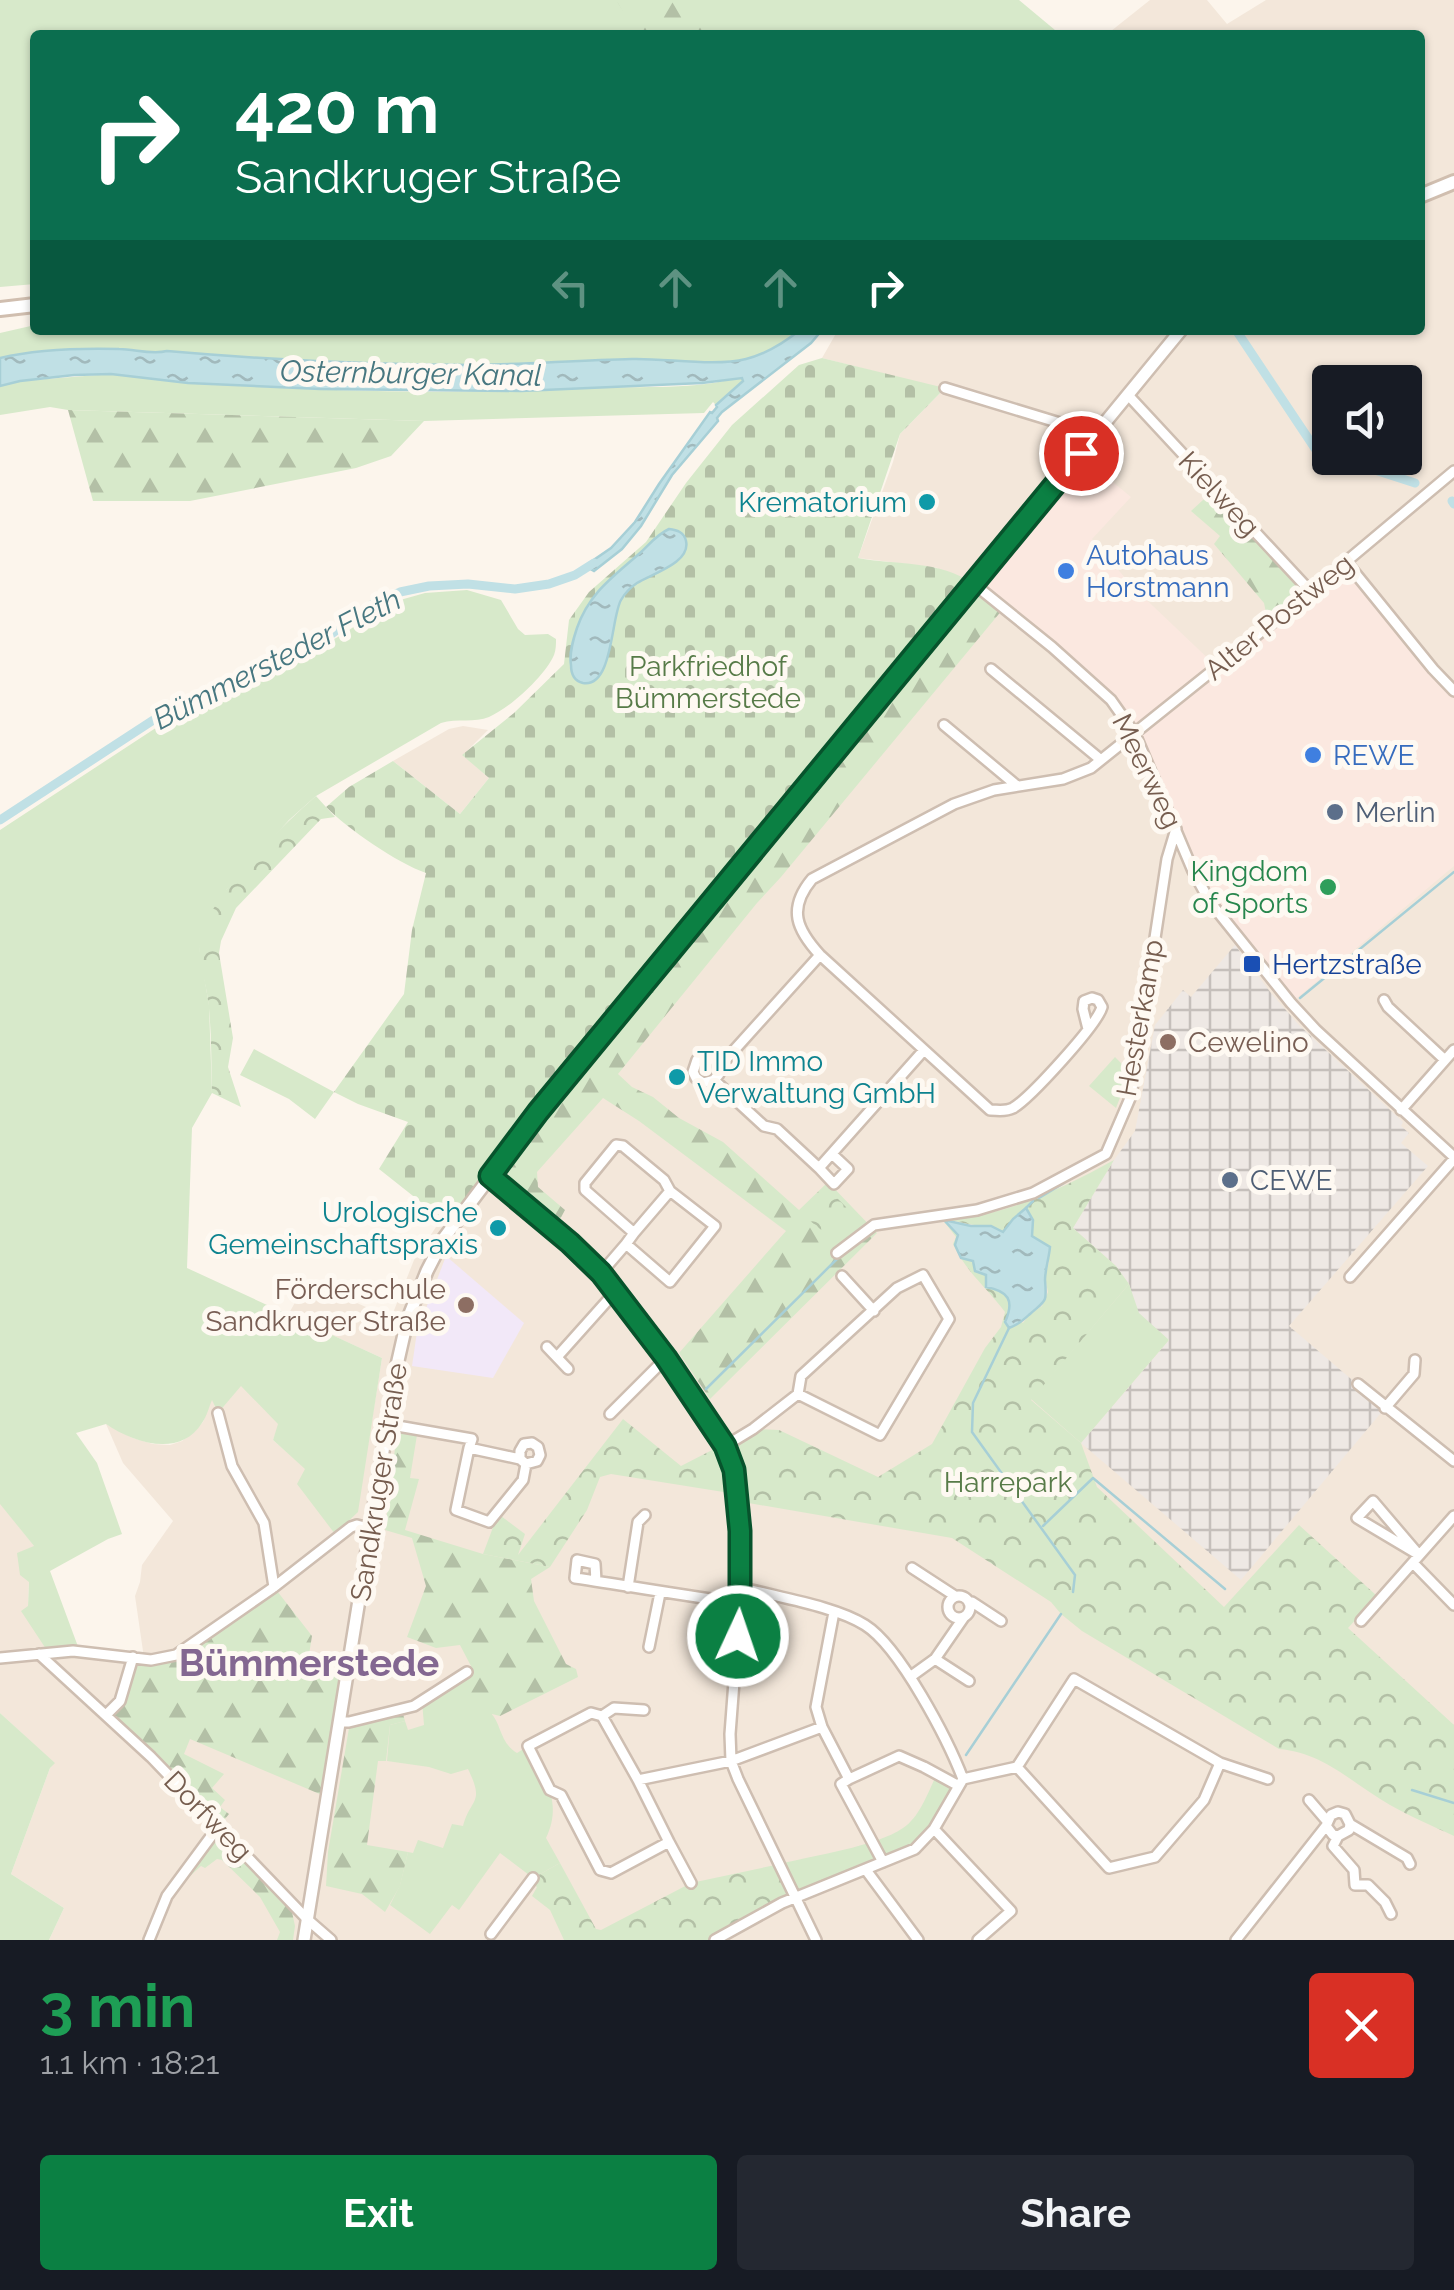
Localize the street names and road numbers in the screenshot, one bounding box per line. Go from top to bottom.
street label: Kielweg [1172,445,1266,543]
street label: Alter Postweg [1198,547,1360,687]
street label: Meerweg [1105,708,1189,834]
street label: Hesterkamp [1110,937,1170,1099]
street label: Sandkruger Straße [344,1361,414,1603]
street label: Dorfweg [157,1764,259,1868]

